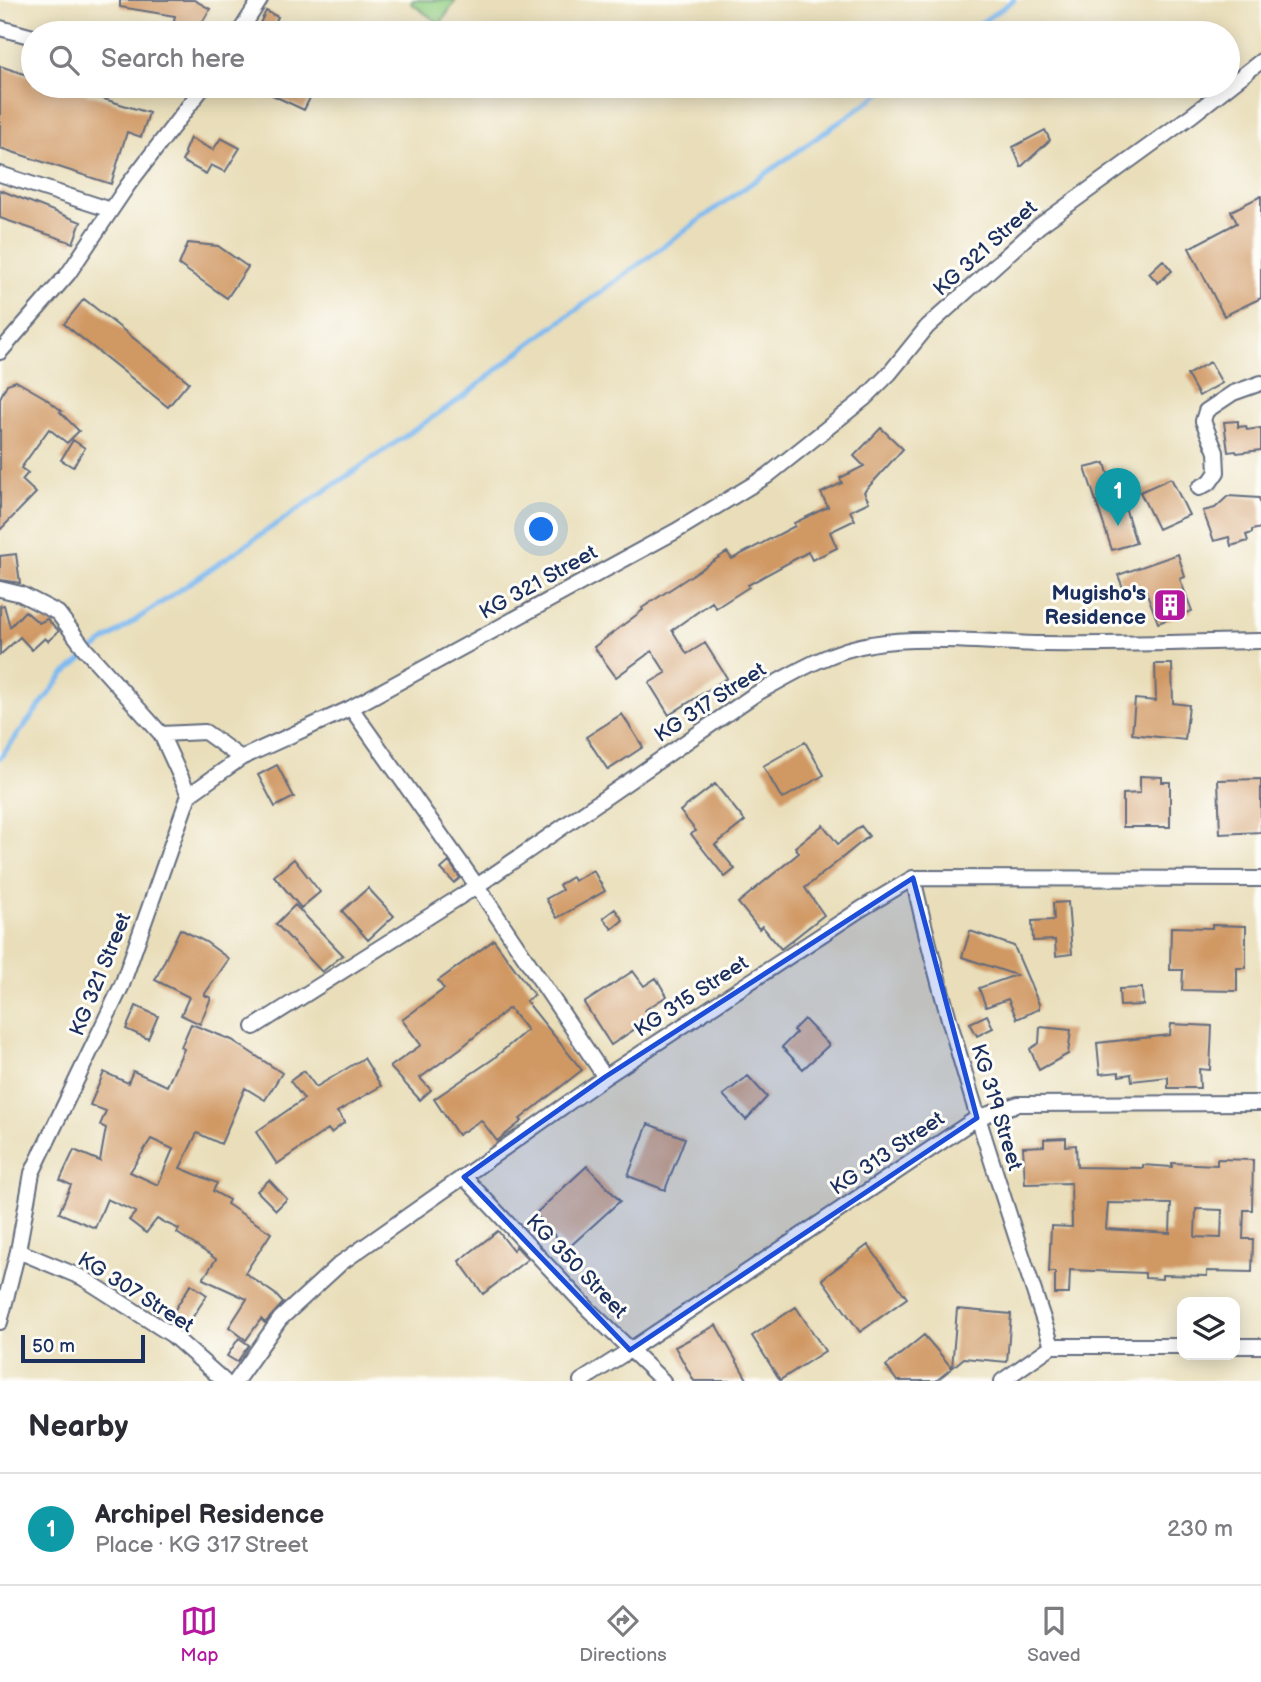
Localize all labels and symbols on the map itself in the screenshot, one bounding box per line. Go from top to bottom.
street label: KG 321 Street [928,195,1043,301]
pin: 1 [1095,468,1141,526]
your location [524,512,558,546]
street label: KG 321 Street [475,540,602,625]
place label: Mugisho's Residence [1044,581,1146,630]
building icon: Mugisho's Residence [1151,586,1189,624]
street label: KG 317 Street [650,657,771,748]
street label: KG 321 Street [64,908,137,1039]
street label: KG 315 Street [630,950,753,1043]
street label: KG 319 Street [965,1041,1028,1174]
street label: KG 313 Street [826,1106,949,1201]
street label: KG 350 Street [521,1209,633,1324]
street label: KG 307 Street [73,1247,199,1338]
scale bar [21,1332,145,1364]

